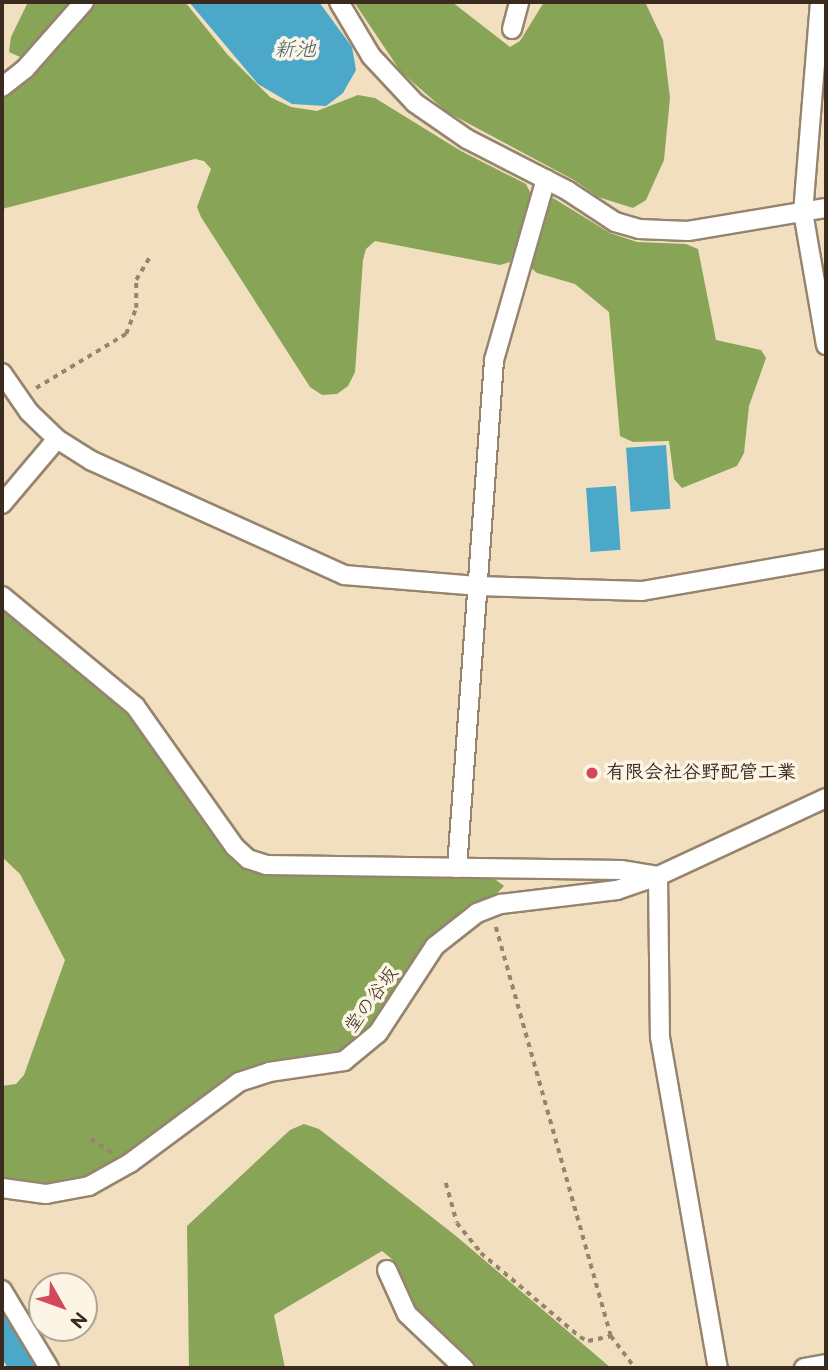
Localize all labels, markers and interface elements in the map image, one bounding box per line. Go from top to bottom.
water label: 新池 [274,37,316,63]
place label: 有限会社谷野配管工業 [606,762,796,784]
marker: 有限会社谷野配管工業 [584,765,600,781]
street label: 堂の谷坂 [340,963,404,1037]
north arrow [28,1272,98,1342]
text: N [65,1307,91,1332]

